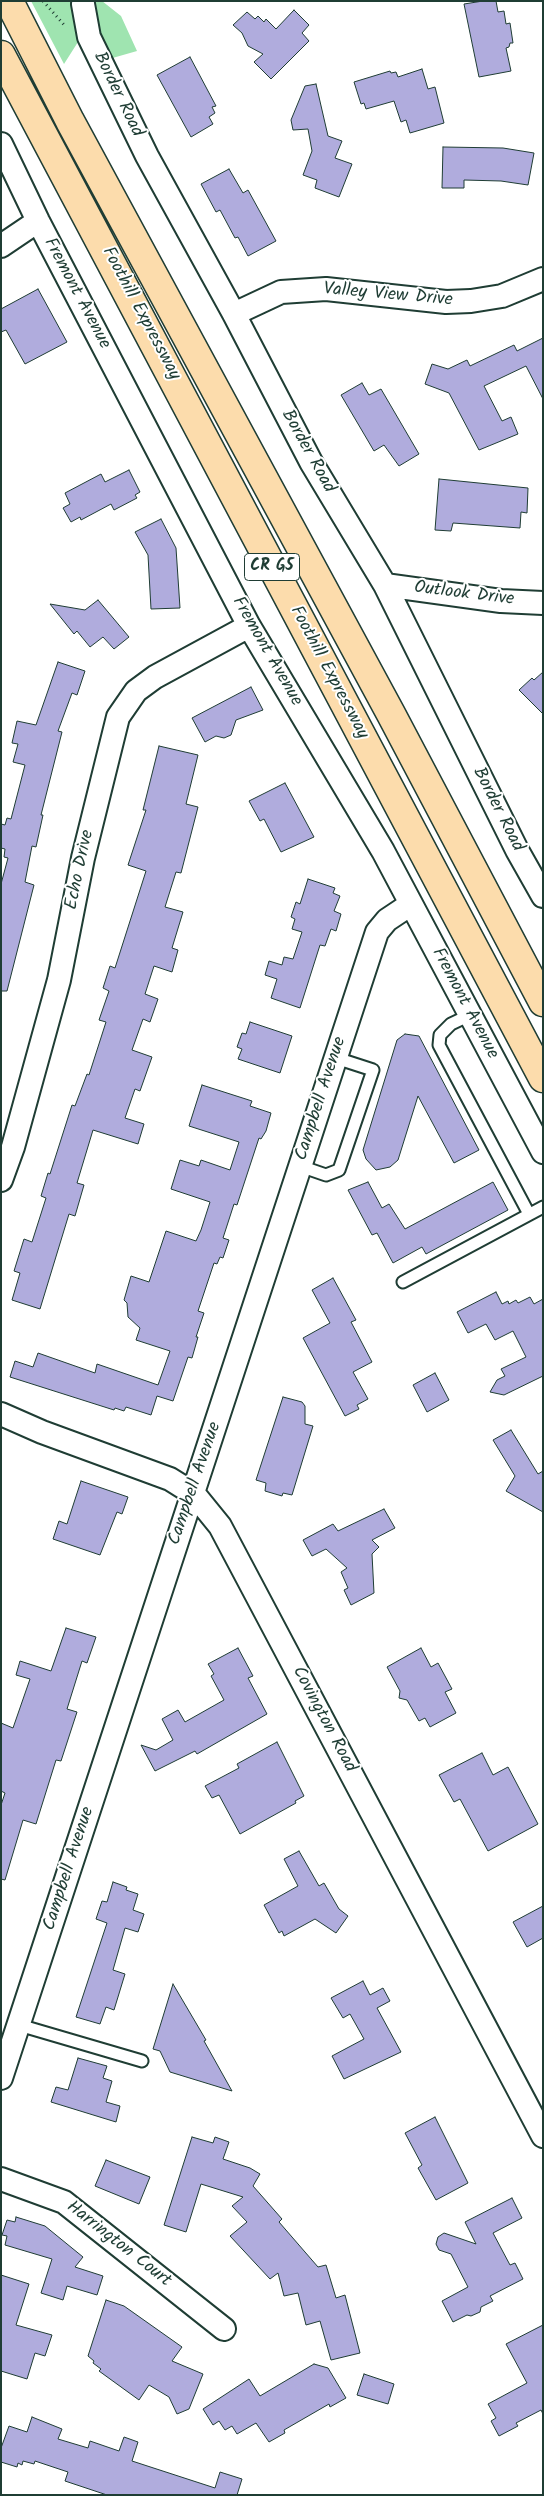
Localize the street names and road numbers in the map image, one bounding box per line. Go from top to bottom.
street label: Border Road [87,49,147,141]
street label: Fremont Avenue [38,235,114,353]
street label: Foothill Expressway [96,244,184,384]
street label: Valley View Drive [323,280,453,312]
street label: Border Road [275,407,339,497]
road number: CR G5 [244,554,300,580]
street label: Outlook Drive [413,578,515,612]
street label: Fremont Avenue [226,593,306,711]
street label: Foothill Expressway [284,603,372,743]
street label: Border Road [467,764,527,856]
street label: Echo Drive [62,828,100,912]
street label: Fremont Avenue [426,945,502,1063]
street label: Campbell Avenue [292,1034,352,1164]
street label: Campbell Avenue [165,1420,227,1548]
street label: Covington Road [286,1663,360,1777]
street label: Campbell Avenue [40,1804,100,1934]
street label: Harrington Court [61,2197,175,2293]

